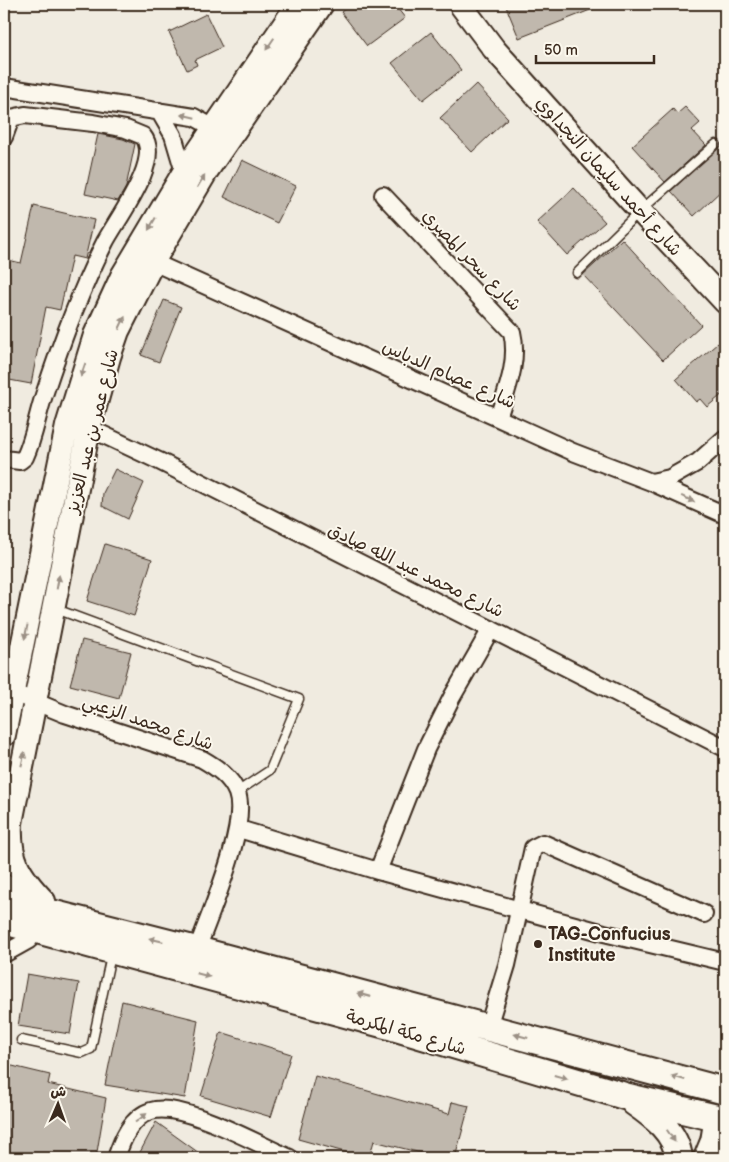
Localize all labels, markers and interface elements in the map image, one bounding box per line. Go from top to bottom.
scale bar [536,32,654,64]
one-way arrow [266,38,275,51]
text: 50 m [544,41,578,60]
street label: شارع أحمد سليمان النجداوي [530,92,686,262]
one-way arrow [180,112,195,120]
one-way arrow [197,174,206,187]
street label: شارع سحر المصري [416,205,525,317]
one-way arrow [148,216,156,231]
one-way arrow [119,316,127,330]
street label: شارع عصام الدباس [378,336,519,416]
street label: شارع عمر بن عبد العزيز [61,347,124,518]
one-way arrow [79,363,87,378]
one-way arrow [681,495,695,503]
street label: شارع محمد عبد الله صادق [324,519,507,623]
one-way arrow [54,574,62,590]
one-way arrow [22,624,30,639]
street label: شارع محمد الزعبي [78,690,216,759]
one-way arrow [19,751,27,766]
place label: TAG-Confucius Institute [548,924,671,966]
one-way arrow [149,936,164,944]
marker: TAG-Confucius Institute [532,938,544,950]
one-way arrow [195,971,210,979]
one-way arrow [357,990,372,998]
street label: شارع مكة المكرمة [343,1005,468,1061]
one-way arrow [514,1032,529,1040]
one-way arrow [554,1073,569,1081]
one-way arrow [671,1073,686,1081]
north arrow [32,1080,82,1130]
text: ش [50,1083,66,1100]
one-way arrow [134,1113,148,1123]
one-way arrow [666,1129,676,1143]

